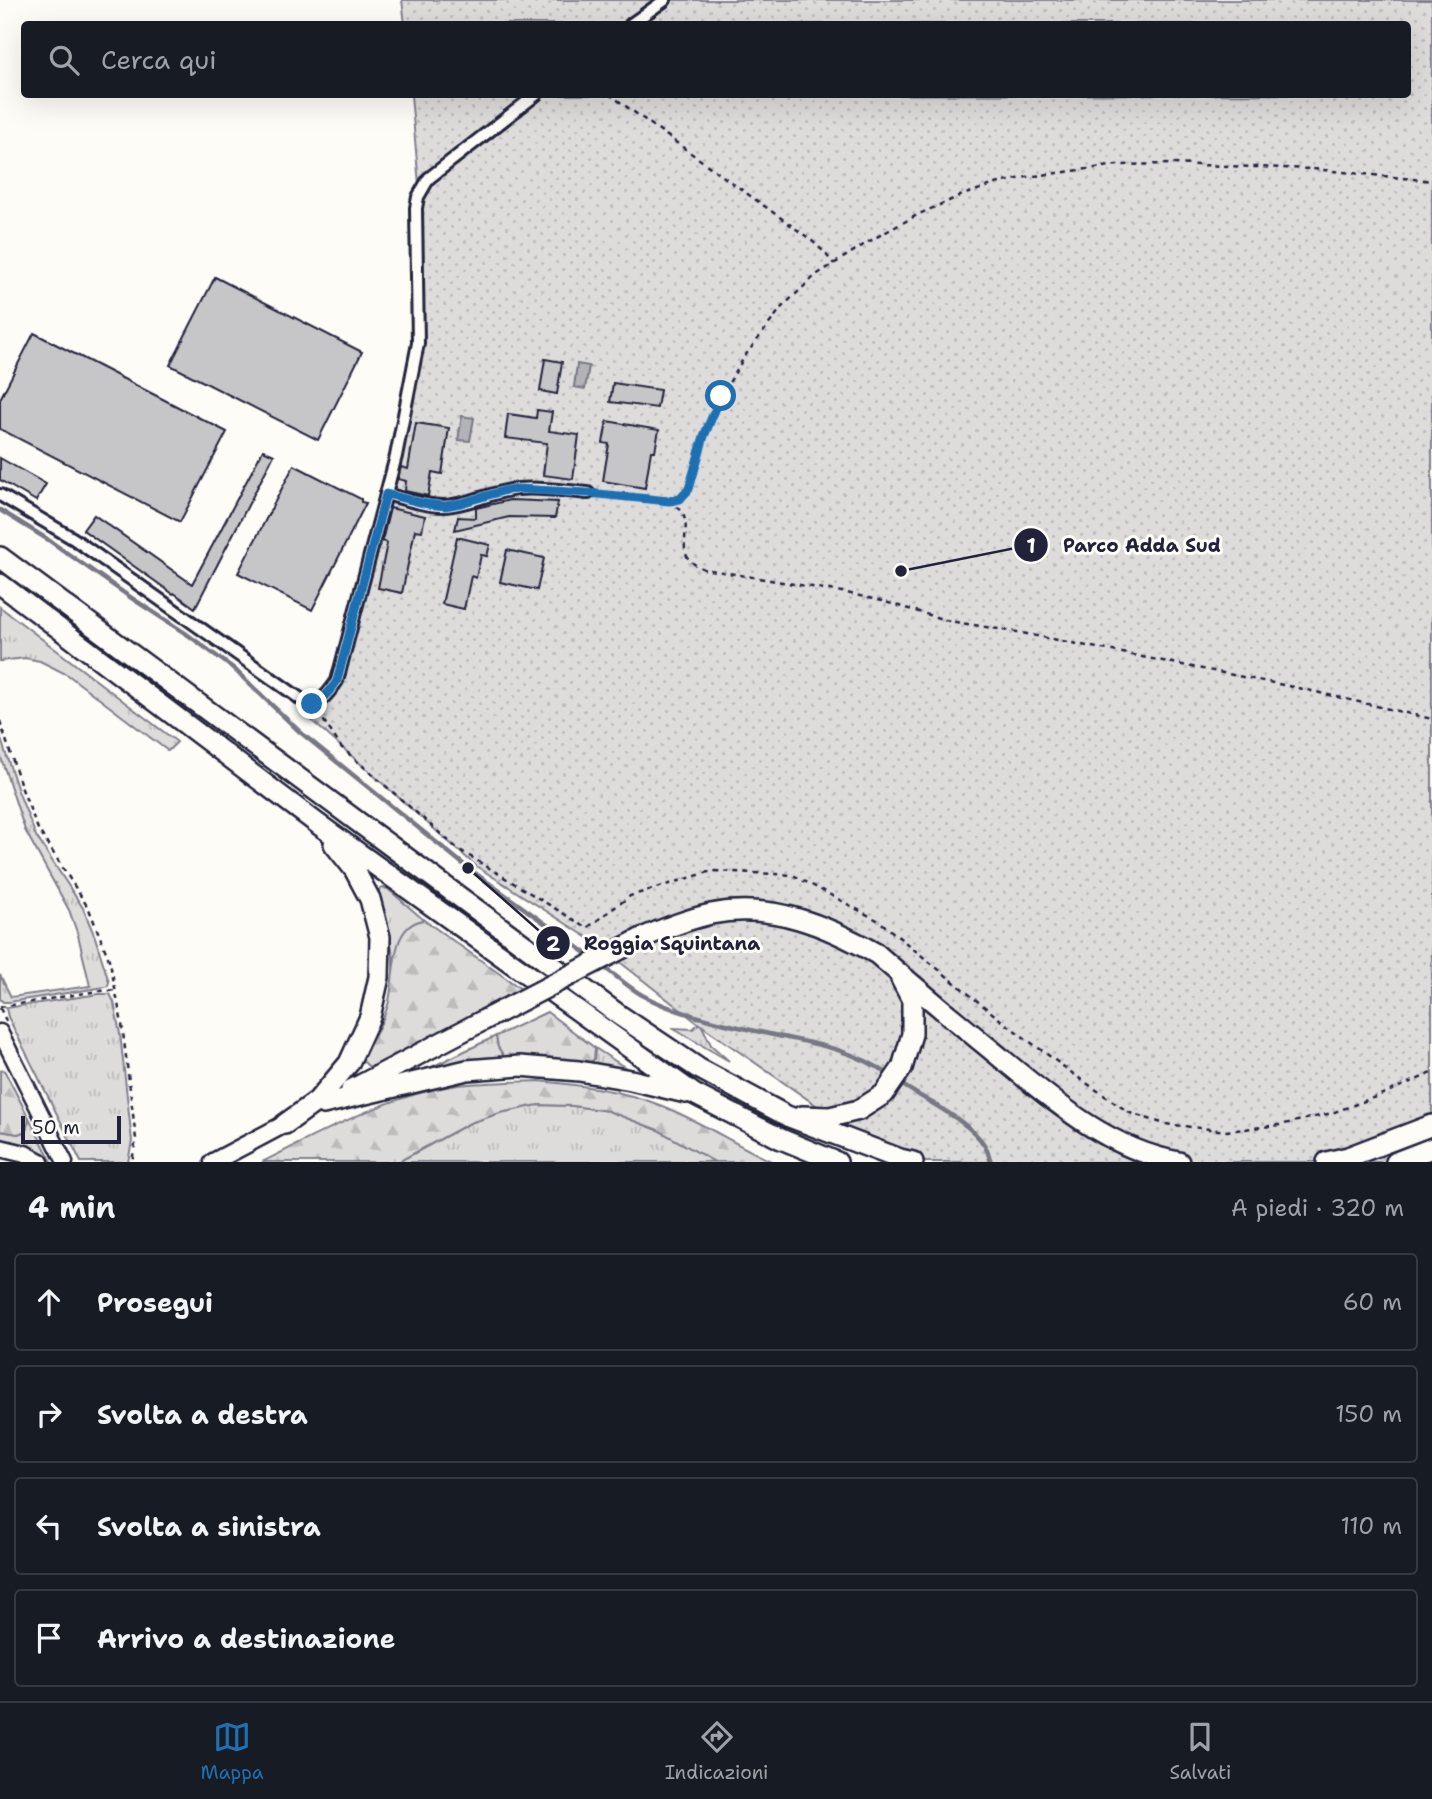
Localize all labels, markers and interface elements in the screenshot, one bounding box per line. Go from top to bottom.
search box [21,21,1411,98]
icon: search [45,41,83,79]
text: Cerca qui [101,42,217,77]
route start [705,380,736,411]
callout: Parco Adda Sud [1014,525,1235,565]
text: 1 [1026,532,1036,560]
text: Parco Adda Sud [1063,533,1221,558]
route end [296,688,327,719]
callout: Roggia Squintana [535,923,774,963]
text: 2 [546,930,561,958]
text: Roggia Squintana [584,931,760,956]
scale bar [21,1113,121,1145]
text: 50 m [32,1115,80,1140]
text: 4 min [28,1187,115,1228]
text: A piedi · 320 m [1231,1193,1404,1223]
icon: ahead [30,1283,68,1321]
text: Prosegui [97,1285,213,1320]
text: 60 m [1343,1287,1402,1317]
icon: right [30,1395,68,1433]
text: Svolta a destra [97,1397,308,1432]
text: 150 m [1335,1399,1402,1429]
icon: left [30,1507,68,1545]
text: Svolta a sinistra [97,1509,321,1544]
text: 110 m [1340,1511,1402,1541]
icon: arrive [30,1619,68,1657]
text: Arrivo a destinazione [97,1621,395,1656]
tab: Mappa [200,1718,264,1785]
tab: Indicazioni [665,1718,769,1785]
tab: Salvati [1169,1718,1232,1785]

